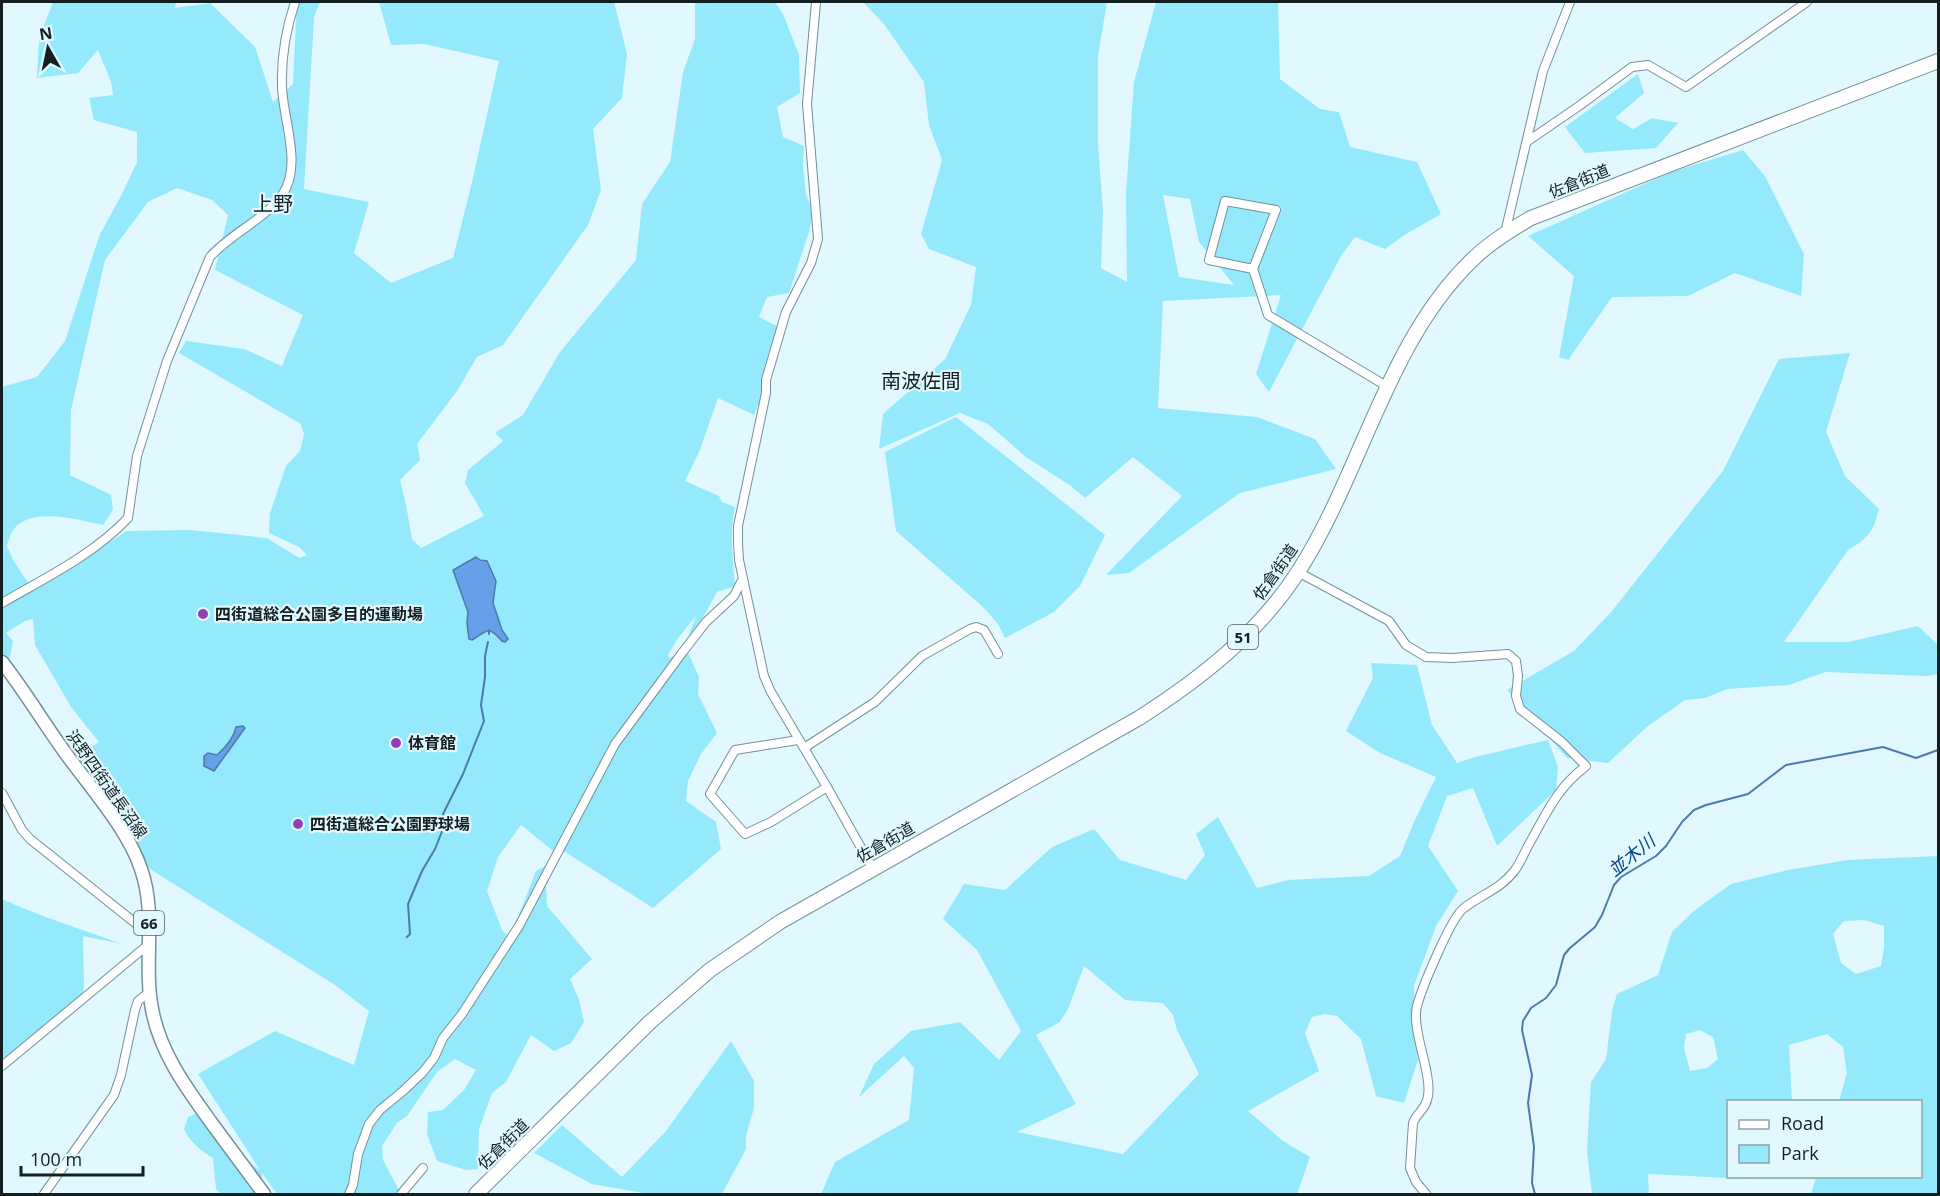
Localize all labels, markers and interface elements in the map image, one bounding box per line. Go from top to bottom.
north arrow [18,18,78,78]
text: N [38,21,54,45]
street label: 佐倉街道 [1545,159,1613,203]
district label: 上野 [253,190,293,217]
district label: 南波佐間 [881,367,961,394]
street label: 佐倉街道 [1248,539,1302,605]
place label: 四街道総合公園多目的運動場 [215,603,423,625]
marker: 四街道総合公園多目的運動場 [196,607,210,621]
road number: 51 [1228,625,1258,649]
street label: 浜野四街道長沼線 [61,725,153,843]
place label: 体育館 [408,732,456,754]
marker: 体育館 [389,736,403,750]
place label: 四街道総合公園野球場 [310,813,470,835]
street label: 佐倉街道 [852,816,918,868]
marker: 四街道総合公園野球場 [291,817,305,831]
water label: 並木川 [1602,827,1661,881]
road number: 66 [134,911,164,935]
legend [1727,1100,1922,1178]
text: Road [1781,1111,1824,1135]
street label: 佐倉街道 [473,1114,533,1174]
scale bar [21,1139,142,1177]
text: Park [1781,1141,1819,1165]
text: 100 m [30,1147,82,1171]

